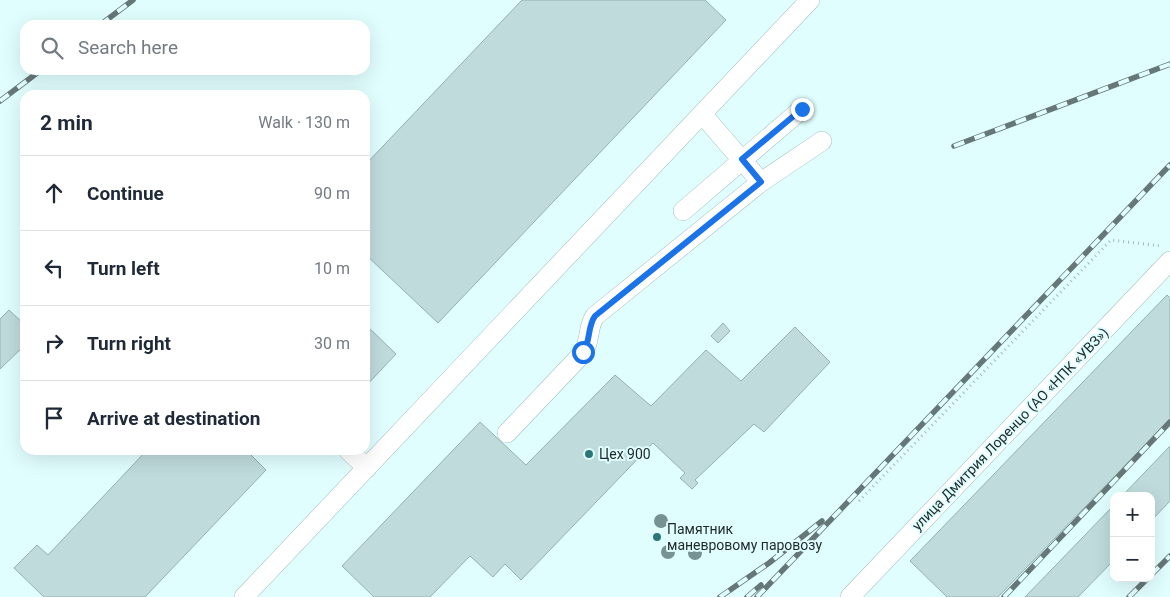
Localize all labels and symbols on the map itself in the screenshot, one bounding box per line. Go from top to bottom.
route end [791,98,814,121]
street label: улица Дмитрия Лоренцо (АО «НПК «УВЗ») [909,324,1112,534]
route start [572,341,595,364]
place label: Цех 900 [599,446,651,462]
marker: Цех 900 [583,448,595,460]
place label: Памятник маневровому паровозу [667,521,822,553]
marker: Памятник маневровому паровозу [651,531,663,543]

